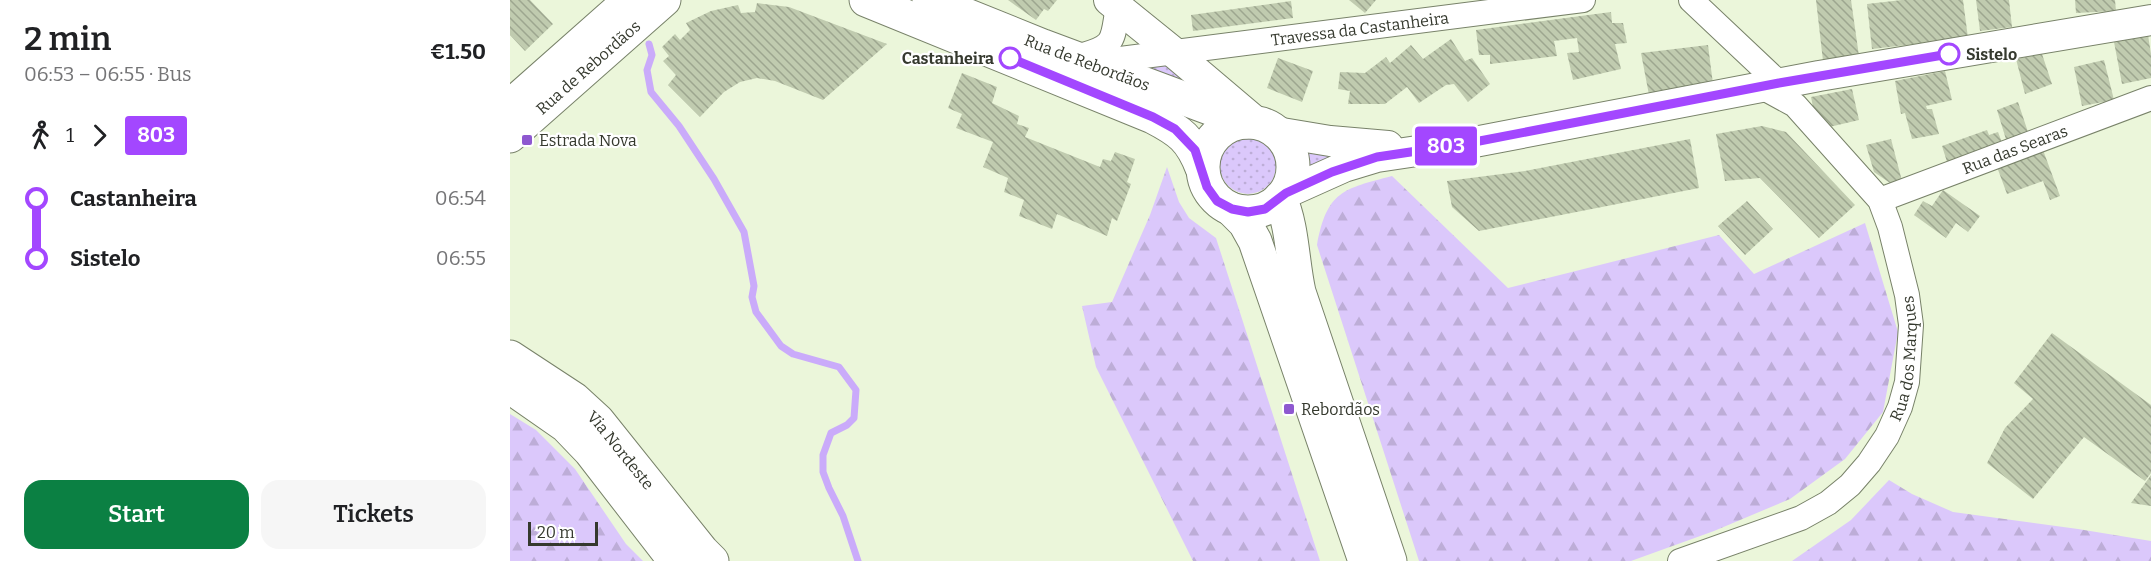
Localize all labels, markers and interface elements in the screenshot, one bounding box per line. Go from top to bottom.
street label: Travessa da Castanheira [1270,8,1450,49]
street label: Rua de Rebordãos [532,16,644,118]
text: 2 min [24,19,111,59]
street label: Rua de Rebordãos [1022,30,1153,94]
text: €1.50 [430,38,486,65]
marker: Sistelo [1938,43,1960,65]
place label: Sistelo [1966,45,2017,64]
marker: Castanheira [999,47,1021,69]
place label: Castanheira [902,49,994,68]
text: 06:53 – 06:55 · Bus [24,62,192,86]
icon: walk [24,119,57,152]
icon: forward [83,119,116,152]
street label: Rua das Searas [1959,121,2070,178]
text: 803 [137,122,175,148]
text: 1 [66,123,74,147]
line badge: 803 [1412,126,1480,166]
place label: Estrada Nova [539,131,637,150]
marker: Estrada Nova [520,133,534,147]
text: 803 [1427,133,1465,159]
text: Castanheira [70,185,197,212]
text: 06:54 [435,186,486,210]
text: Sistelo [70,245,140,272]
text: 06:55 [436,246,486,270]
street label: Rua dos Marques [1885,295,1921,424]
place label: Rebordãos [1301,400,1380,419]
marker: Rebordãos [1282,402,1296,416]
street label: Via Nordeste [584,407,658,493]
button: Start [24,480,249,549]
button: Tickets [261,480,486,549]
scale bar [528,519,598,546]
text: 20 m [537,523,574,542]

